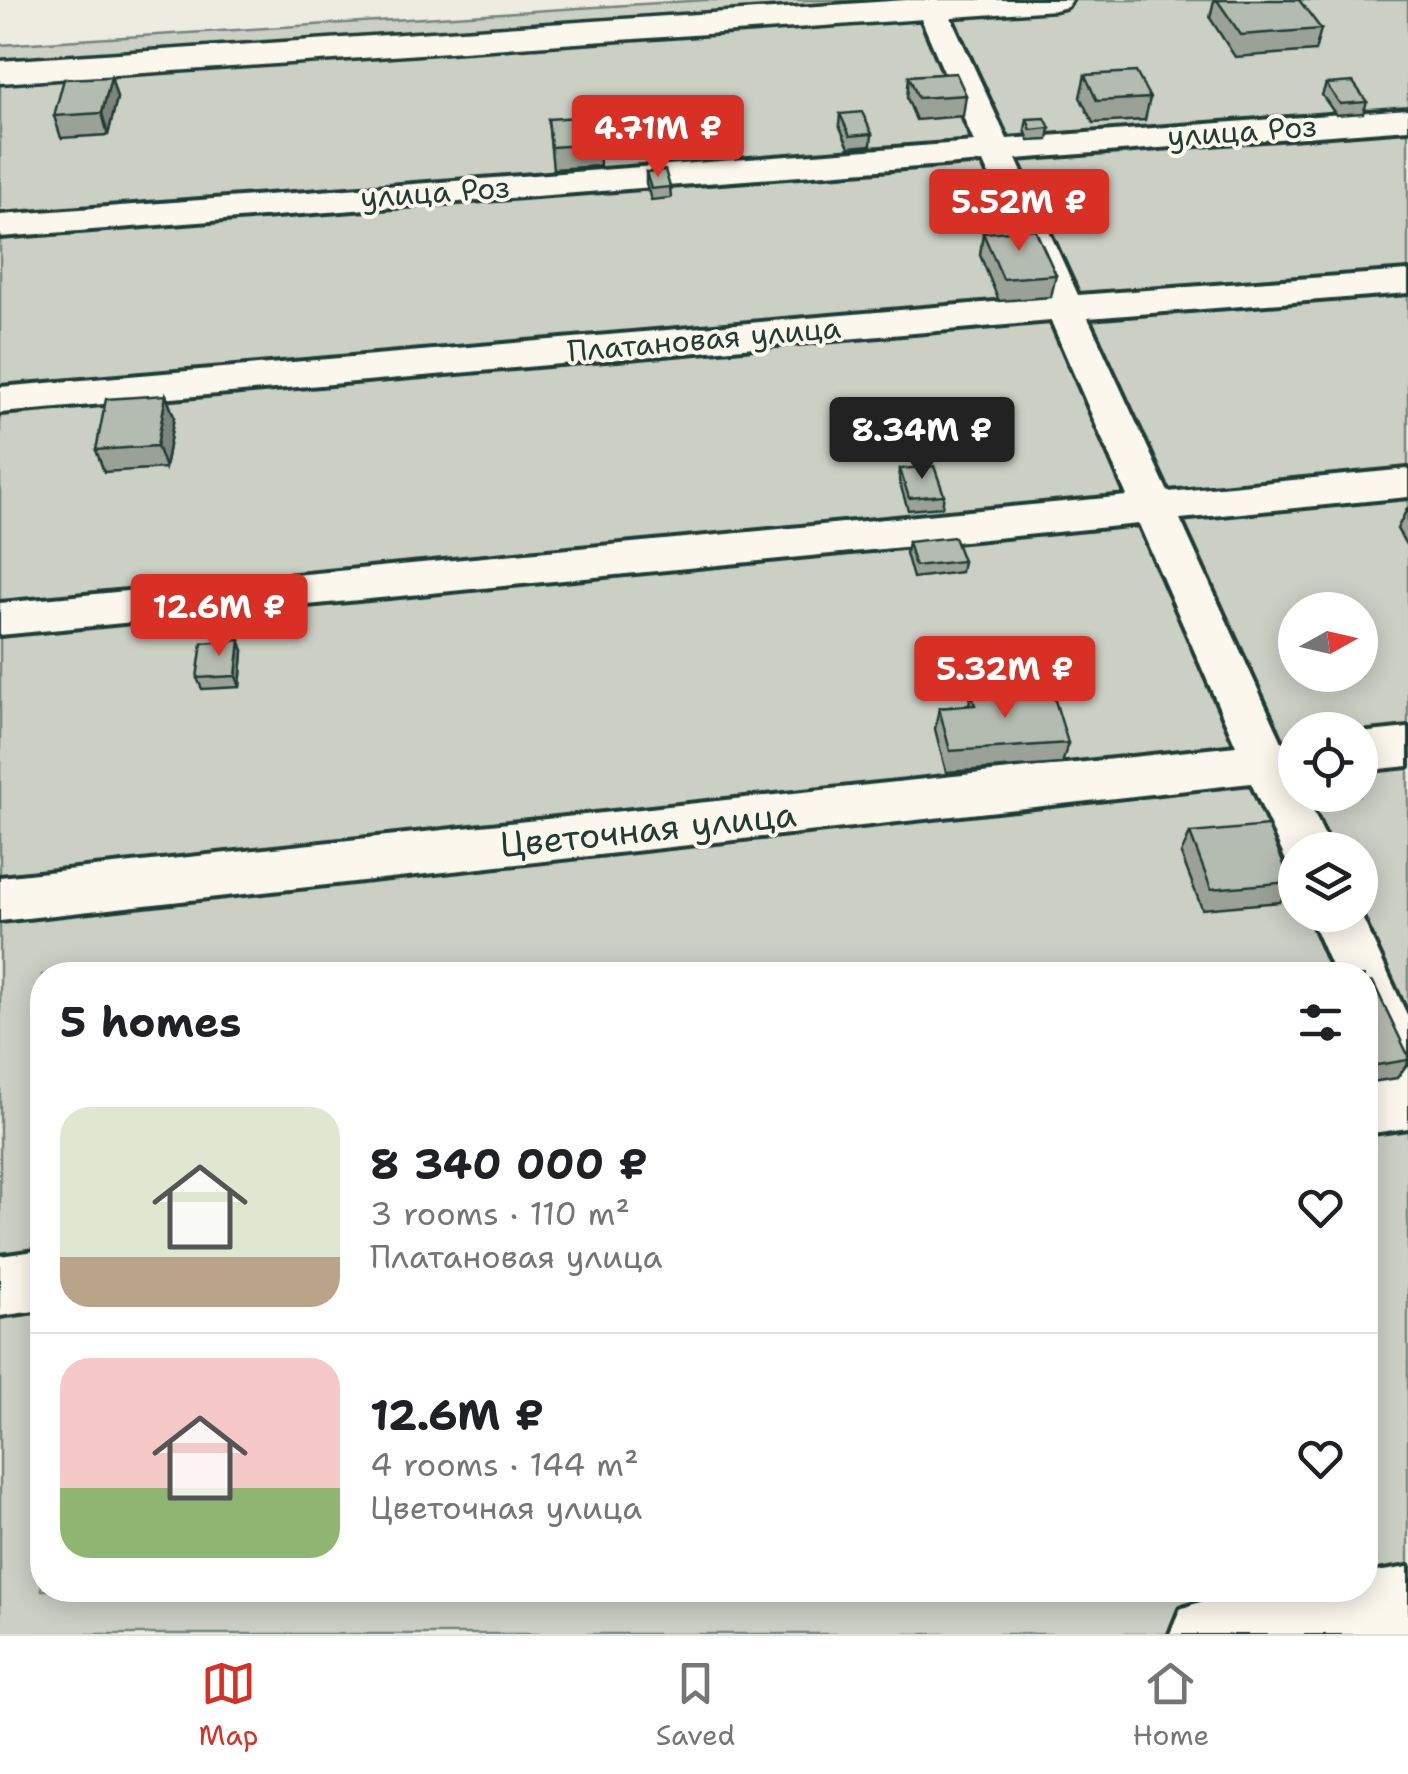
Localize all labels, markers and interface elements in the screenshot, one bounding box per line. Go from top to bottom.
pin: 4.71M ₽ [566,95,750,180]
street label: улица Роз [1166,105,1318,157]
text: 4.71M ₽ [594,106,722,149]
street label: улица Роз [359,166,511,218]
pin: 5.52M ₽ [927,169,1111,254]
text: 5.52M ₽ [951,180,1087,223]
street label: Платановая улица [566,307,843,371]
pin: 8.34M ₽ [830,397,1014,482]
text: 8.34M ₽ [852,408,992,451]
pin: 12.6M ₽ [127,574,311,659]
text: 12.6M ₽ [153,585,285,628]
north arrow [1278,592,1378,692]
map controls [1278,592,1378,932]
pin: 5.32M ₽ [913,636,1097,721]
text: 5.32M ₽ [936,647,1074,690]
button: locate [1278,712,1378,812]
street label: Цветочная улица [497,790,799,868]
button: layers [1278,832,1378,932]
text: 5 homes [60,994,241,1050]
icon: filters [1293,995,1348,1050]
text: 8 340 000 ₽ [370,1136,648,1192]
icon: home [140,1147,260,1267]
icon: heart [1293,1180,1348,1235]
text: 3 rooms · 110 m² [370,1192,630,1235]
text: Платановая улица [370,1235,662,1278]
text: 12.6M ₽ [370,1387,544,1443]
icon: home [140,1398,260,1518]
icon: heart [1293,1431,1348,1486]
text: 4 rooms · 144 m² [370,1443,639,1486]
text: Цветочная улица [370,1486,642,1529]
tab: Map [199,1656,259,1754]
tab: Saved [656,1656,735,1754]
tab: Home [1132,1656,1209,1754]

